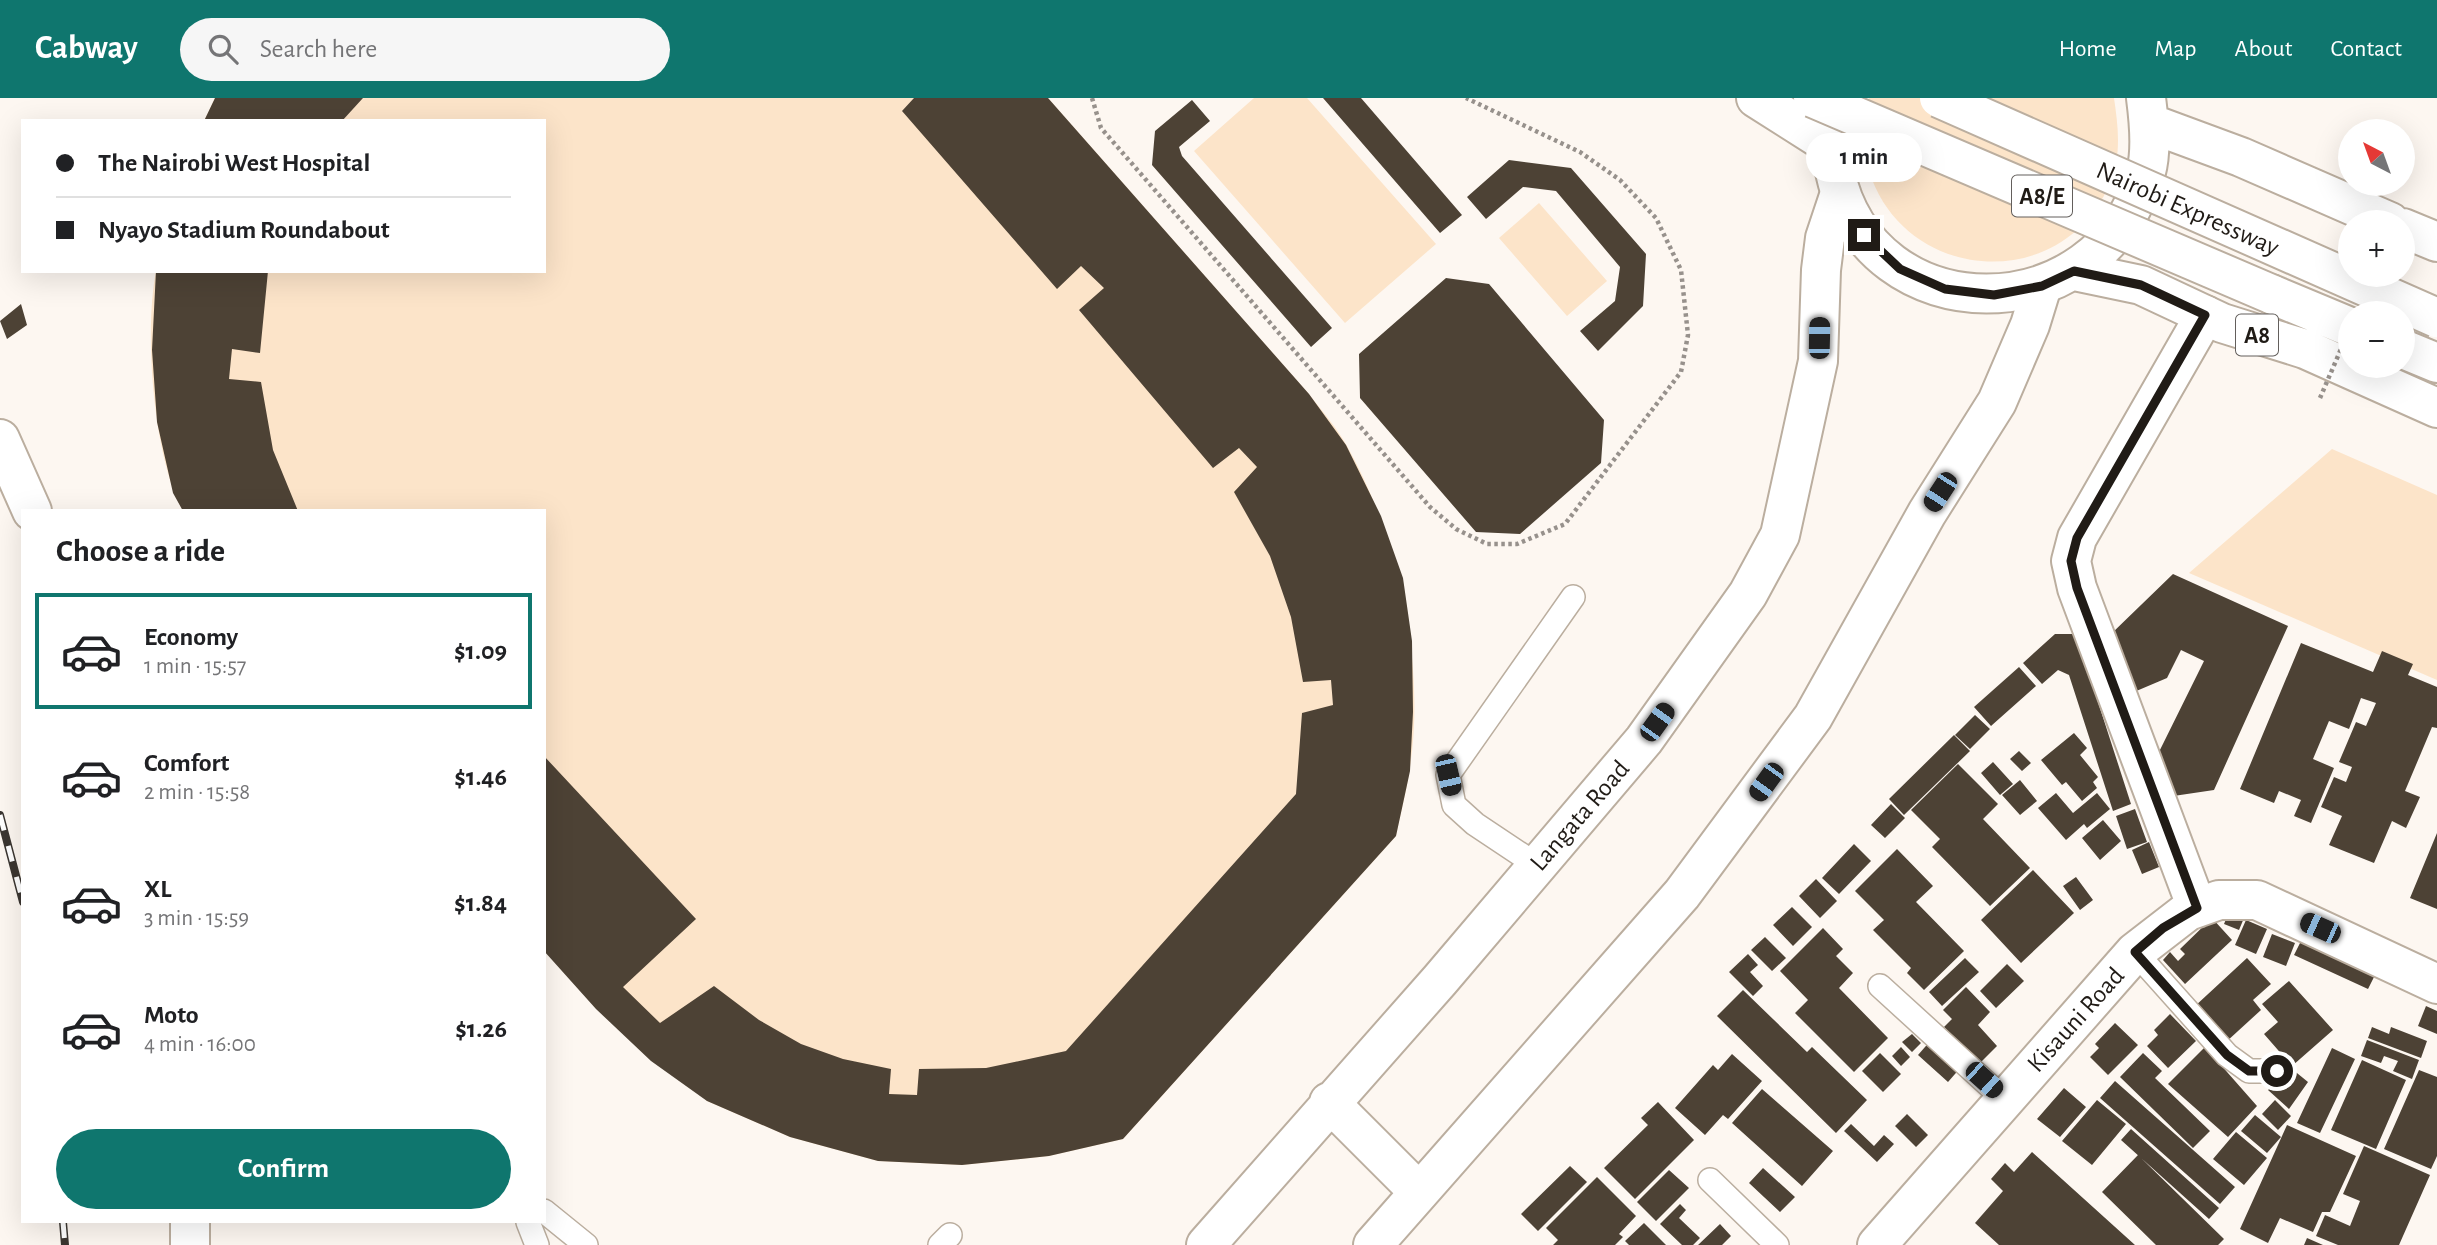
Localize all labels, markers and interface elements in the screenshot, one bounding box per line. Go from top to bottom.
search box [180,18,670,81]
icon: search [204,30,242,68]
text: Cabway [35,32,138,65]
text: Search here [260,36,377,62]
text: Home [2059,37,2117,61]
text: Map [2155,37,2197,61]
text: About [2235,37,2292,61]
text: Contact [2330,37,2402,61]
north arrow [2338,119,2415,196]
map controls [2338,119,2415,378]
callout: 1 min [1806,134,1922,183]
text: 1 min [1840,146,1888,169]
text: The Nairobi West Hospital [98,150,370,176]
street label: Nairobi Expressway [2092,157,2283,261]
road number: A8/E [2012,176,2072,216]
button: + [2338,210,2415,287]
text: Nyayo Stadium Roundabout [98,217,390,243]
route end [1848,219,1880,251]
button: − [2338,301,2415,378]
road number: A8 [2236,314,2278,356]
car [1809,317,1830,359]
car [1920,469,1961,515]
text: Choose a ride [56,535,225,567]
icon: car [60,620,123,683]
text: Economy [144,624,238,650]
text: $1.09 [454,638,507,664]
text: 1 min · 15:57 [144,655,246,678]
car [1637,699,1678,745]
icon: car [60,746,123,809]
text: Comfort [144,750,229,776]
car [1434,752,1463,798]
street label: Langata Road [1525,756,1634,876]
car [1746,759,1787,805]
text: $1.46 [454,764,507,790]
text: 2 min · 15:58 [144,781,250,804]
icon: car [60,872,123,935]
text: XL [144,876,171,902]
text: $1.84 [454,890,507,916]
text: 3 min · 15:59 [144,907,249,930]
car [2297,910,2344,946]
street label: Kisauni Road [2022,962,2129,1077]
icon: car [60,998,123,1061]
text: Moto [144,1002,199,1028]
text: $1.26 [455,1016,507,1042]
text: 4 min · 16:00 [144,1033,256,1056]
route start [2261,1055,2293,1087]
car [1962,1058,2007,1102]
button: Confirm [56,1129,511,1209]

